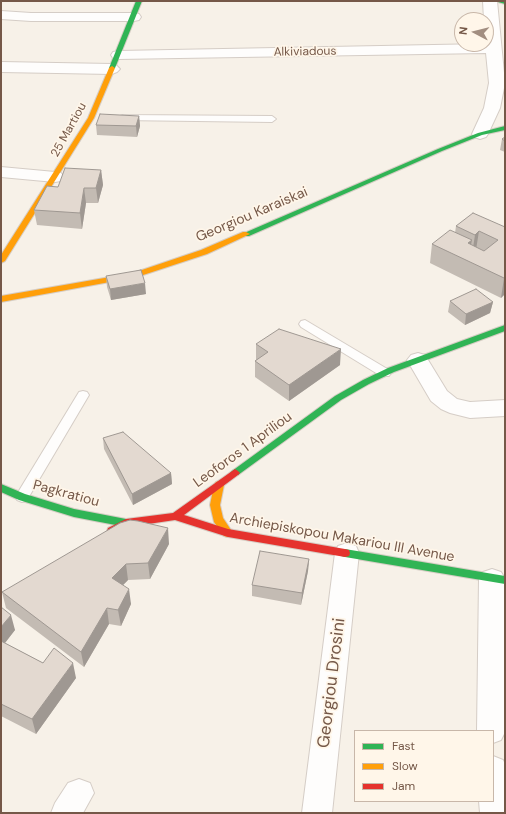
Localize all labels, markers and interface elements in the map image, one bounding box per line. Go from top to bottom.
north arrow [454,12,494,52]
text: N [456,26,471,35]
street label: Alkiviadous [273,44,337,60]
street label: 25 Martiou [48,100,90,160]
street label: Georgiou Karaiskai [194,184,310,246]
street label: Leoforos 1 Apriliou [190,409,296,491]
street label: Pagkratiou [31,477,101,511]
street label: Archiepiskopou Makariou III Avenue [228,510,456,566]
street label: Georgiou Drosini [314,617,350,749]
legend [354,730,494,802]
text: Fast [392,738,415,754]
text: Slow [392,758,418,774]
text: Jam [392,778,415,794]

